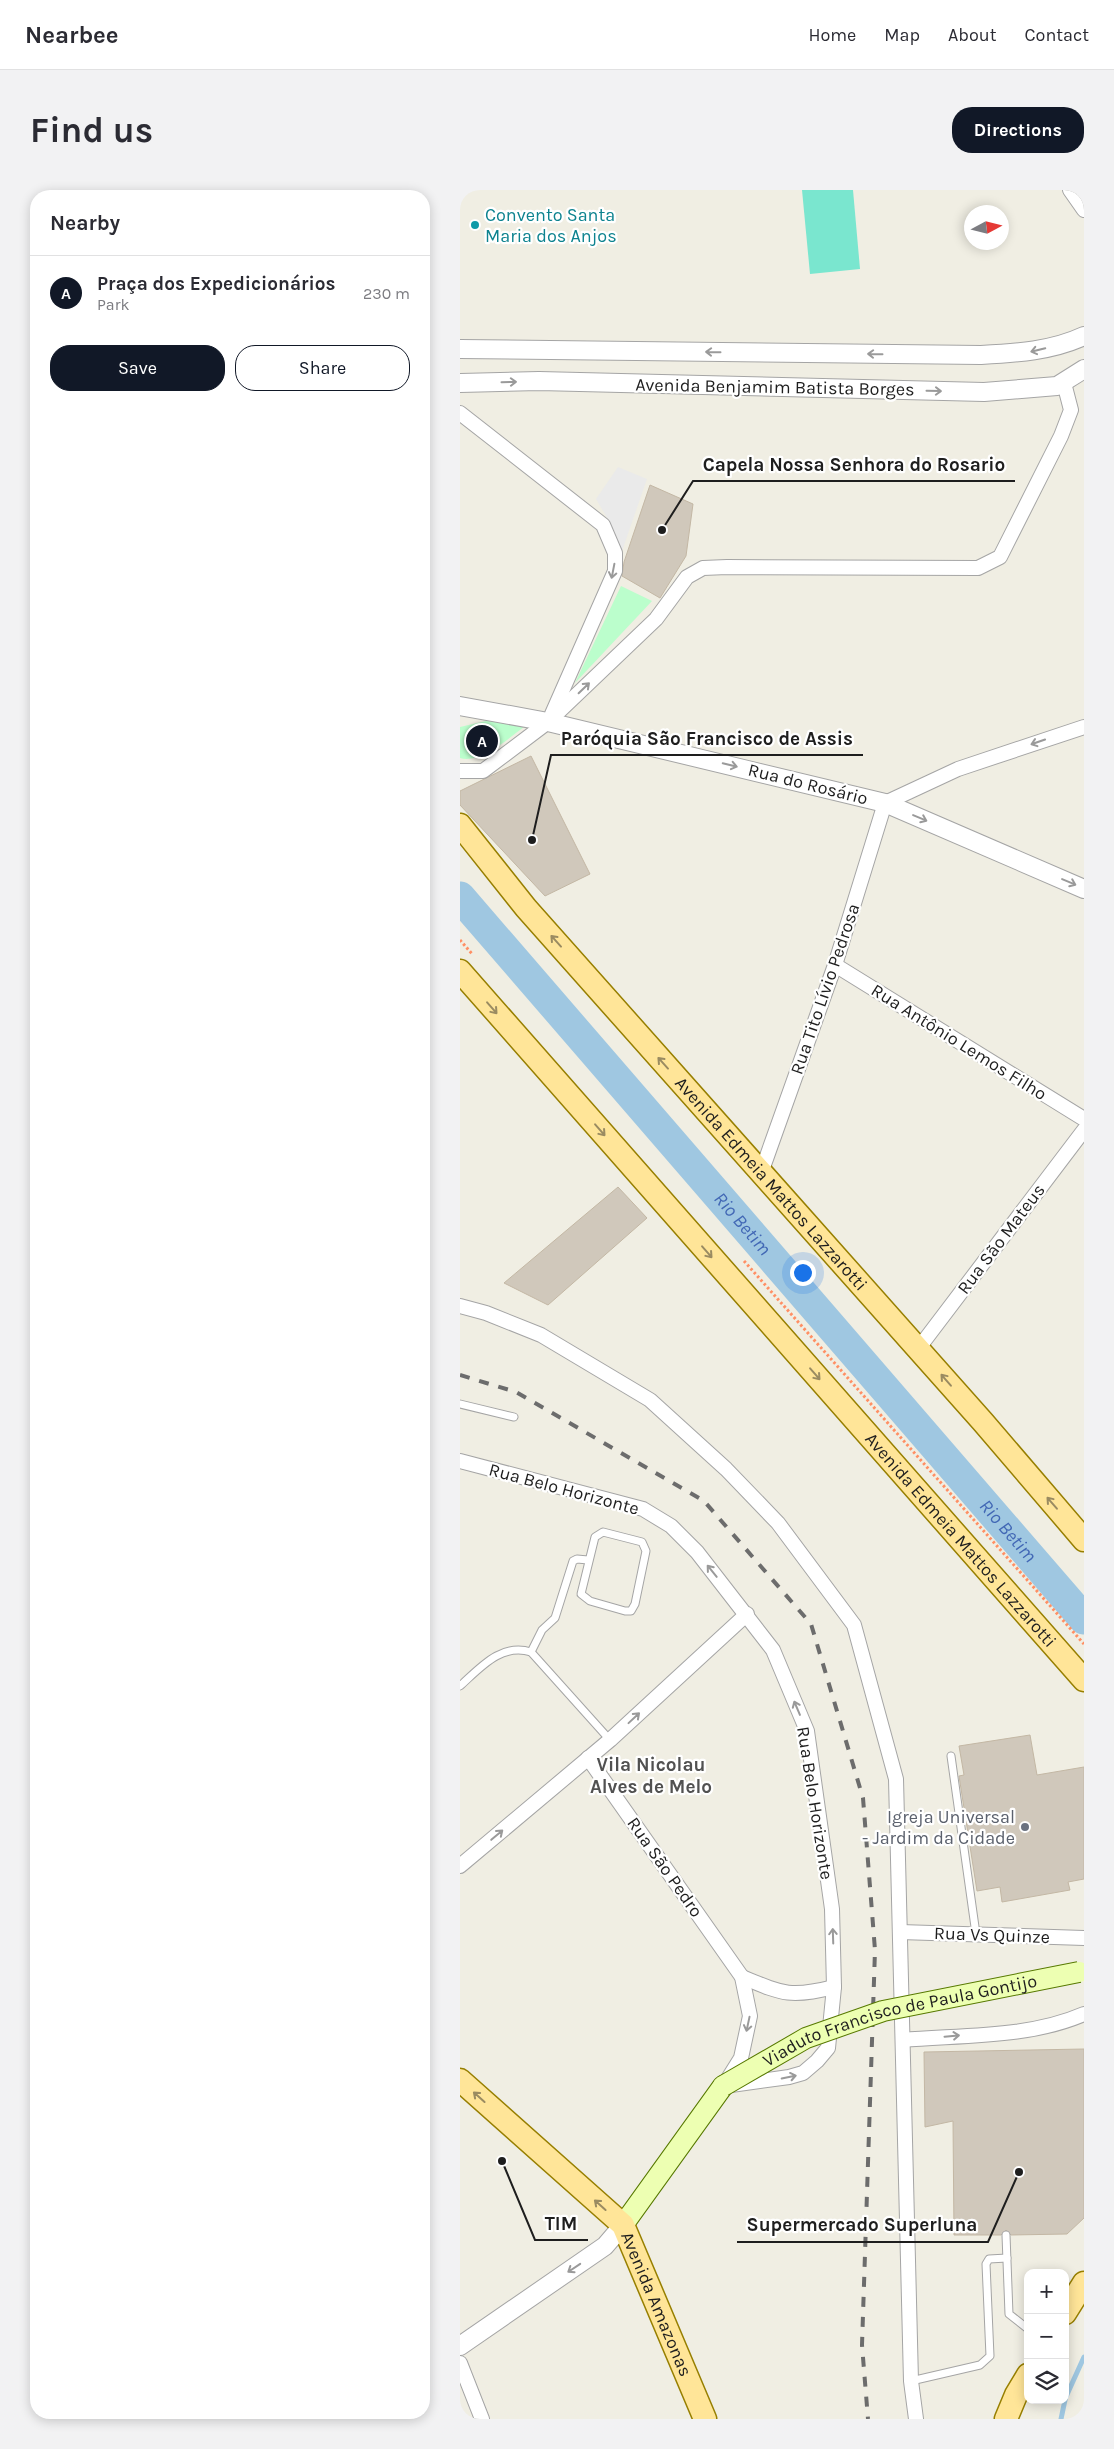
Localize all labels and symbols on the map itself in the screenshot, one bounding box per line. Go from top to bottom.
place label: Convento Santa Maria dos Anjos [485,204,617,247]
north arrow [964,205,1009,250]
marker: Convento Santa Maria dos Anjos [469,219,481,231]
one-way arrow [1030,346,1046,355]
one-way arrow [705,347,722,357]
one-way arrow [868,349,884,359]
street label: Avenida Benjamim Batista Borges [635,374,915,400]
one-way arrow [500,377,516,387]
one-way arrow [925,386,941,396]
callout: Capela Nossa Senhora do Rosario [693,447,1015,481]
text: Capela Nossa Senhora do Rosario [703,454,1005,476]
one-way arrow [608,563,618,579]
one-way arrow [577,682,590,694]
callout: Paróquia São Francisco de Assis [551,721,863,755]
pin: A [466,722,498,760]
text: Paróquia São Francisco de Assis [561,728,853,750]
one-way arrow [1030,738,1046,747]
street label: Rua do Rosário [746,758,870,810]
one-way arrow [721,761,737,770]
one-way arrow [912,813,927,823]
one-way arrow [1061,878,1076,888]
street label: Rua Tito Lívio Pedrosa [785,901,865,1077]
one-way arrow [551,935,562,948]
street label: Rua Antônio Lemos Filho [867,979,1051,1105]
one-way arrow [486,1001,497,1014]
one-way arrow [658,1056,669,1069]
street label: Avenida Edmeia Mattos Lazzarotti [670,1072,872,1295]
one-way arrow [594,1123,605,1136]
street label: Rua São Mateus [952,1179,1050,1299]
water label: Rio Betim [709,1188,776,1260]
one-way arrow [701,1245,713,1258]
your location [790,1260,816,1286]
one-way arrow [809,1367,820,1380]
one-way arrow [940,1374,952,1387]
street label: Avenida Edmeia Mattos Lazzarotti [860,1428,1061,1652]
street label: Rua Belo Horizonte [486,1458,642,1520]
water label: Rio Betim [975,1495,1041,1567]
one-way arrow [1047,1497,1058,1510]
one-way arrow [706,1564,717,1577]
one-way arrow [791,1701,801,1716]
one-way arrow [627,1712,640,1724]
street label: Rua Belo Horizonte [792,1725,838,1881]
district label: Vila Nicolau Alves de Melo [590,1754,712,1798]
place label: Igreja Universal - Jardim da Cidade [862,1806,1015,1849]
street label: Rua São Pedro [622,1813,708,1921]
marker: Igreja Universal - Jardim da Cidade [1019,1821,1031,1833]
one-way arrow [491,1829,504,1840]
street label: Rua Vs Quinze [934,1922,1050,1948]
one-way arrow [828,1929,838,1945]
street label: Viaduto Francisco de Paula Gontijo [759,1970,1039,2072]
one-way arrow [743,2016,753,2032]
one-way arrow [943,2032,959,2041]
one-way arrow [780,2072,796,2081]
one-way arrow [472,2091,485,2102]
one-way arrow [594,2199,607,2210]
callout: TIM [535,2206,588,2240]
callout: Supermercado Superluna [737,2208,988,2242]
text: TIM [545,2213,577,2235]
text: Supermercado Superluna [747,2214,977,2236]
street label: Avenida Amazonas [616,2228,697,2380]
one-way arrow [567,2263,581,2273]

